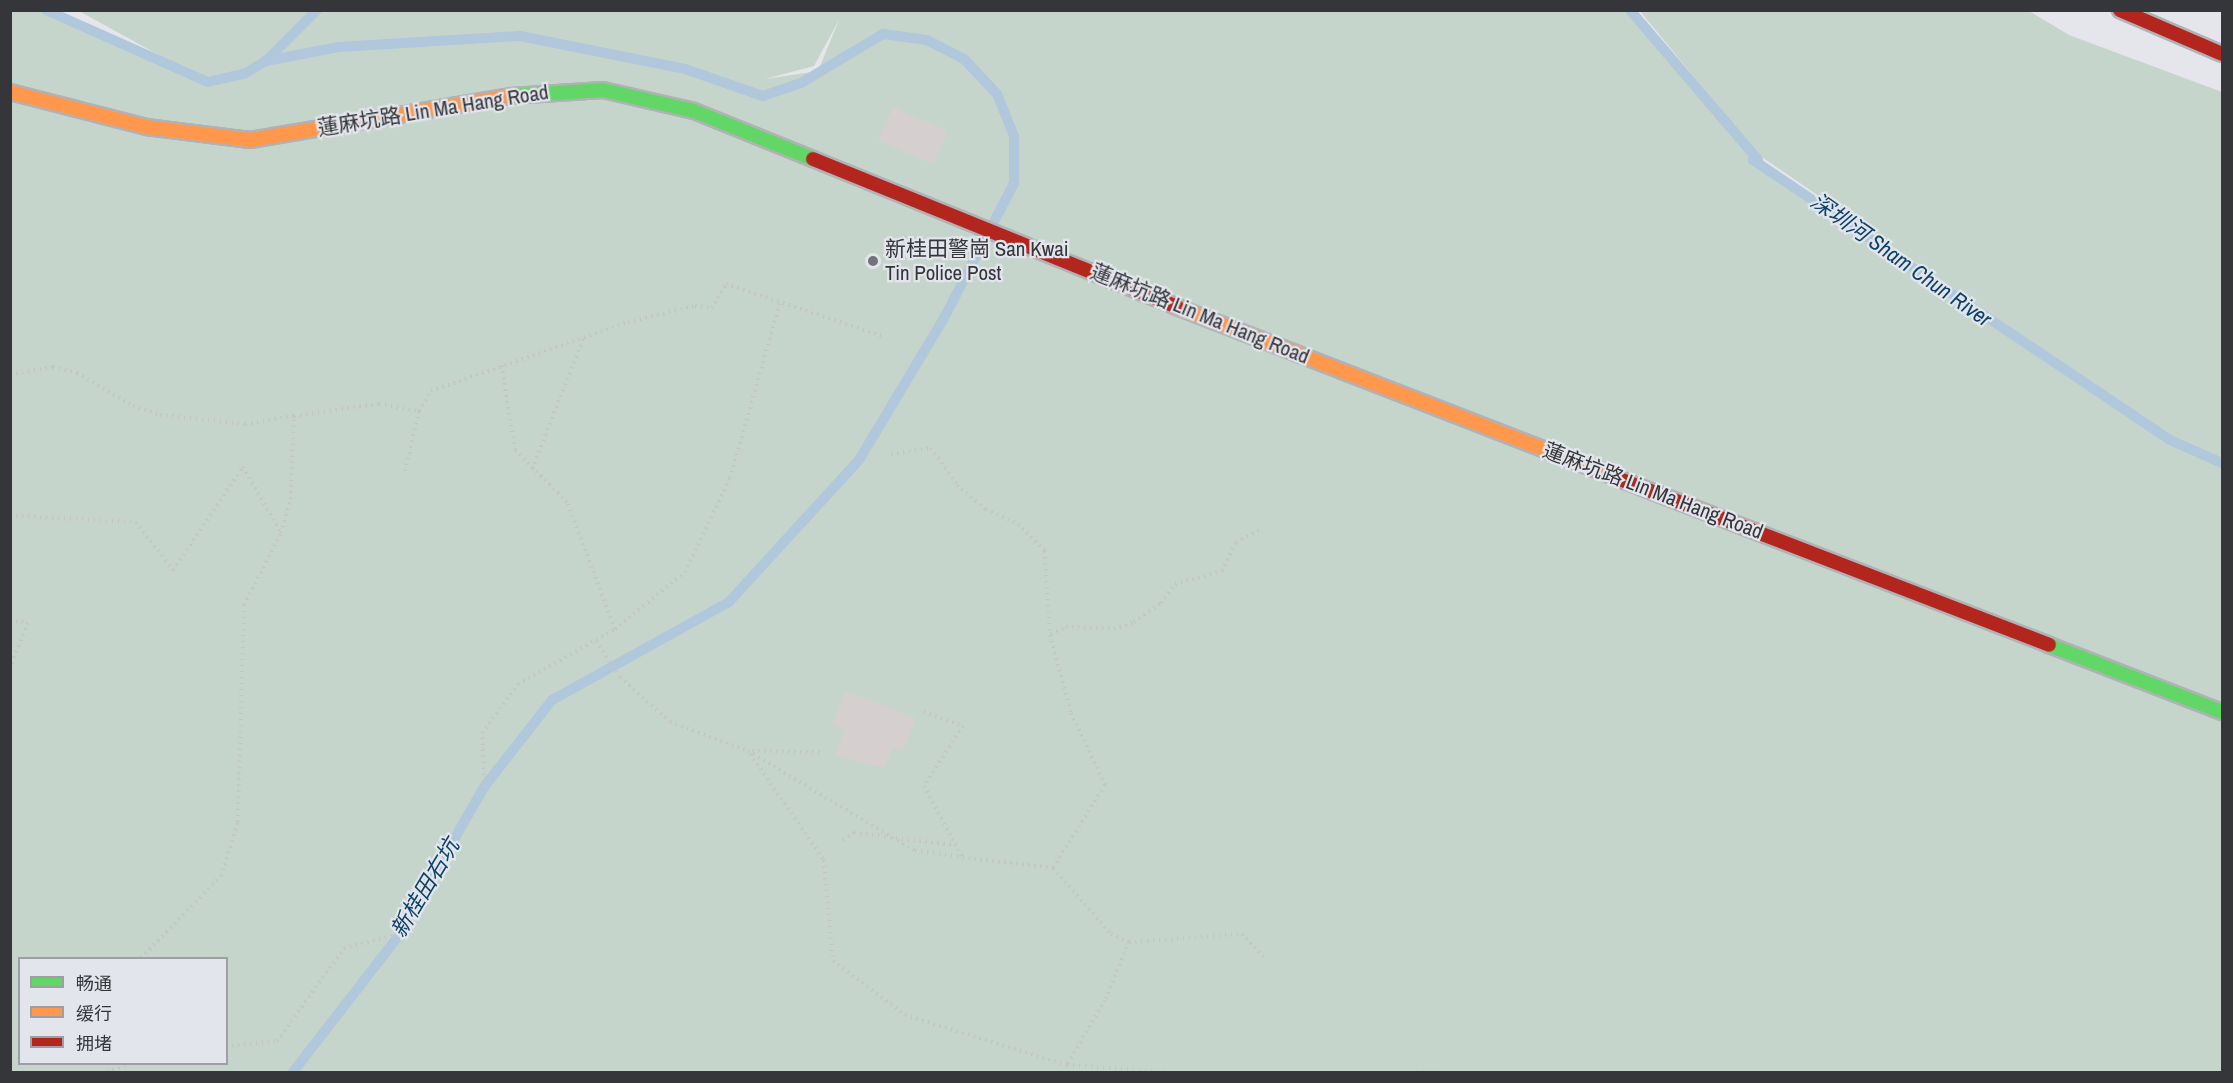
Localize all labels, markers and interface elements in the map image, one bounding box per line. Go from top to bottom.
street label: 蓮麻坑路 Lin Ma Hang Road [316,79,550,141]
water label: 深圳河 Sham Chun River [1806,188,1996,332]
place label: 新桂田警崗 San Kwai Tin Police Post [885,236,1068,286]
marker: 新桂田警崗 San Kwai Tin Police Post [866,254,880,268]
street label: 蓮麻坑路 Lin Ma Hang Road [1087,259,1313,369]
street label: 蓮麻坑路 Lin Ma Hang Road [1540,437,1766,545]
water label: 新桂田右坑 [385,834,465,942]
legend [18,957,228,1065]
text: 畅通 [76,971,112,996]
text: 缓行 [76,1001,112,1026]
text: 拥堵 [76,1031,112,1056]

